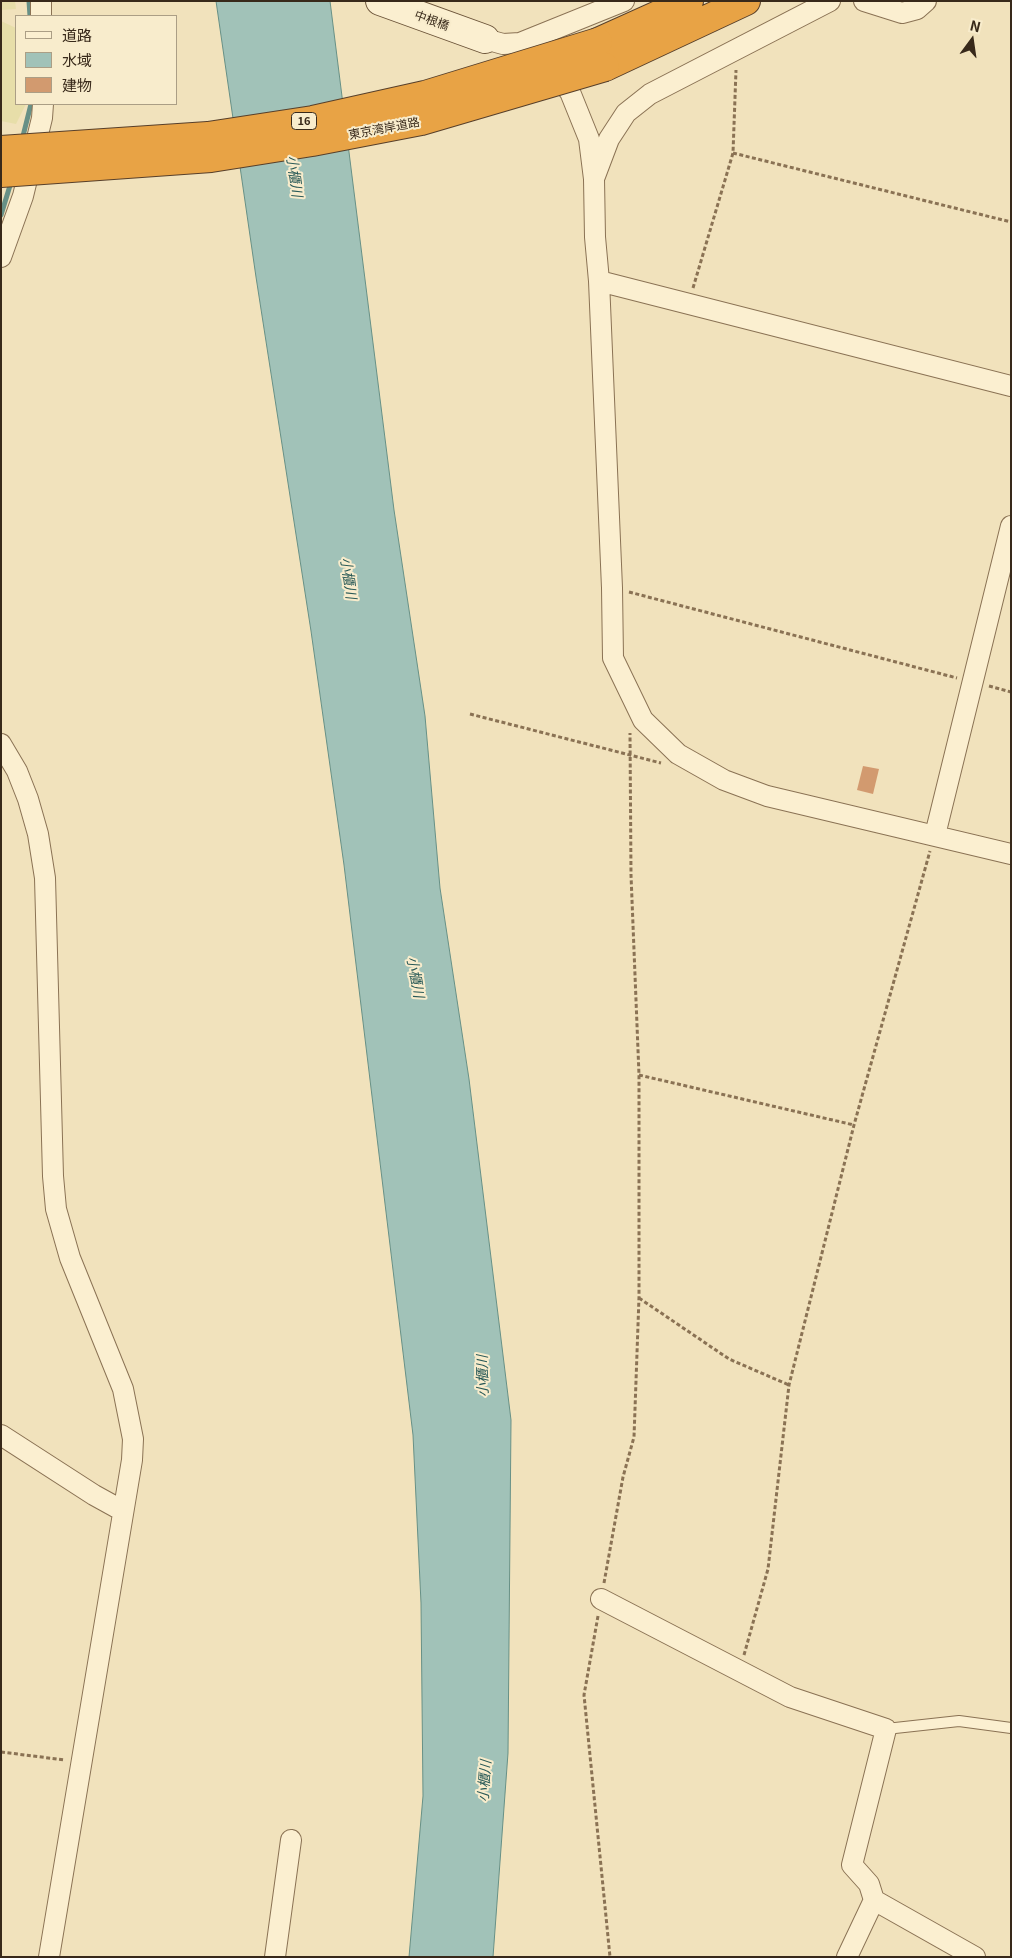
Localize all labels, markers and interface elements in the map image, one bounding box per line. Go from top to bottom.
street label: 中根橋 [413,7,451,33]
text: N [968,14,983,36]
legend [15,15,178,105]
north arrow [947,15,997,65]
text: 道路 [62,24,92,45]
text: 水域 [62,49,92,70]
text: 建物 [62,74,92,95]
road number: 16 [292,112,316,130]
street label: 東京湾岸道路 [347,114,421,142]
water label: 小櫃川 [284,154,306,198]
water label: 小櫃川 [338,556,360,600]
water label: 小櫃川 [404,955,428,999]
water label: 小櫃川 [473,1355,491,1397]
water label: 小櫃川 [474,1759,494,1803]

